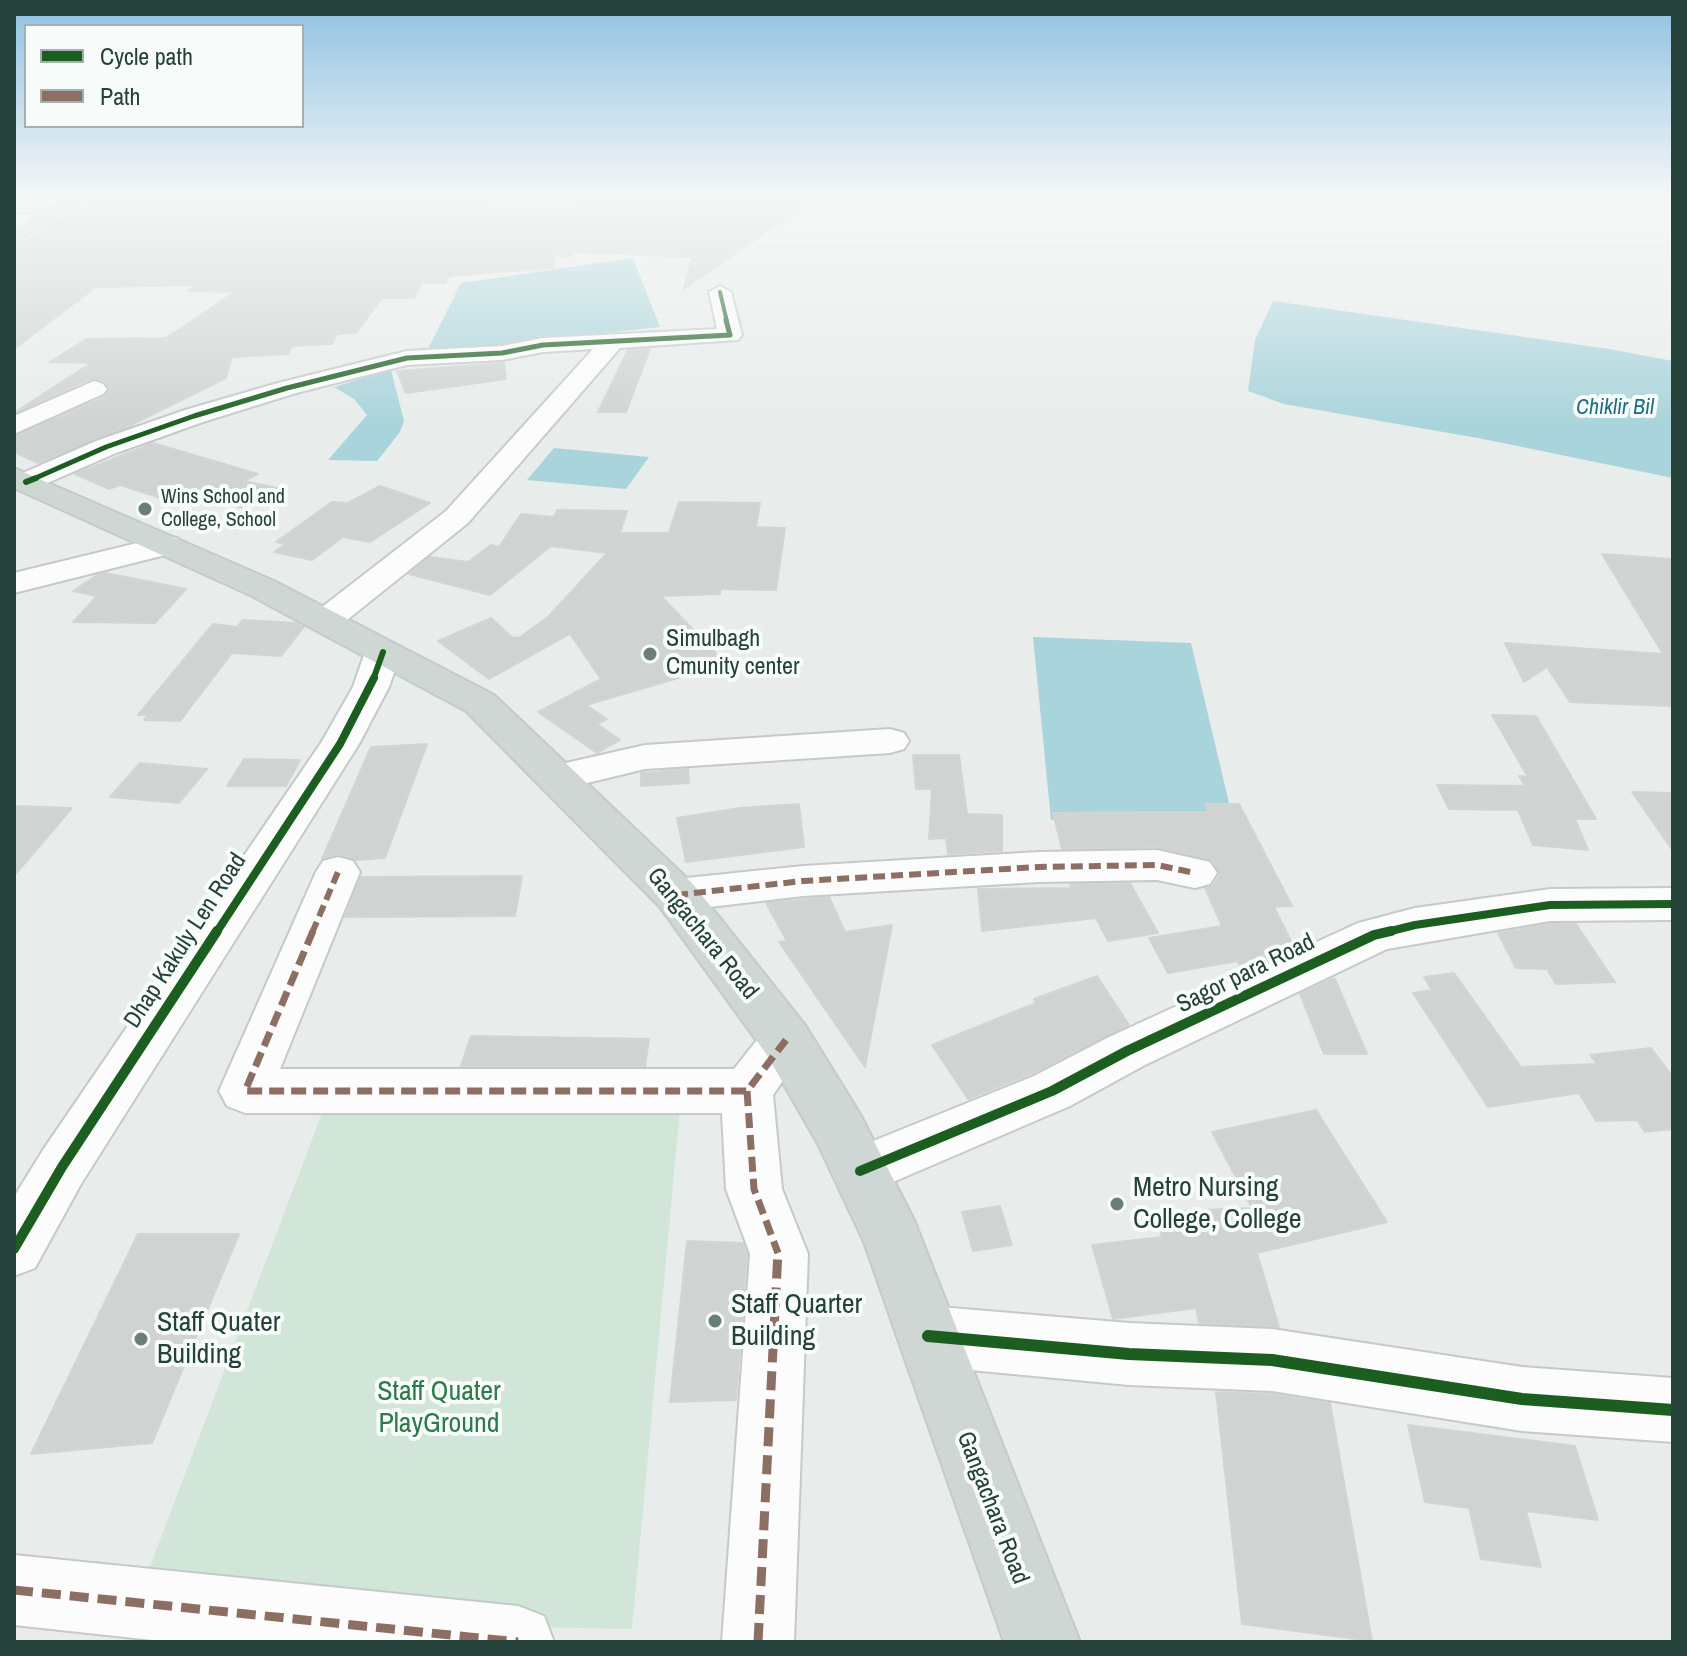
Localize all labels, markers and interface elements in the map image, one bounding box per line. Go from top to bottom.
legend [24,24,304,128]
text: Cycle path [100,40,193,72]
text: Path [100,80,141,112]
water label: Chiklir Bil [1576,395,1654,421]
place label: Wins School and College, School [161,486,285,533]
marker: Wins School and College, School [136,500,154,518]
place label: Simulbagh Cmunity center [666,626,799,682]
marker: Simulbagh Cmunity center [641,645,659,663]
street label: Dhap Kakuly Len Road [119,848,253,1034]
street label: Gangachara Road [640,862,764,1006]
street label: Sagor para Road [1172,928,1320,1020]
place label: Metro Nursing College, College [1133,1171,1301,1237]
marker: Metro Nursing College, College [1108,1195,1126,1213]
place label: Staff Quarter Building [731,1288,862,1354]
place label: Staff Quater Building [157,1306,280,1372]
marker: Staff Quarter Building [706,1312,724,1330]
marker: Staff Quater Building [132,1330,150,1348]
park label: Staff Quater PlayGround [377,1375,501,1441]
street label: Gangachara Road [950,1428,1034,1588]

